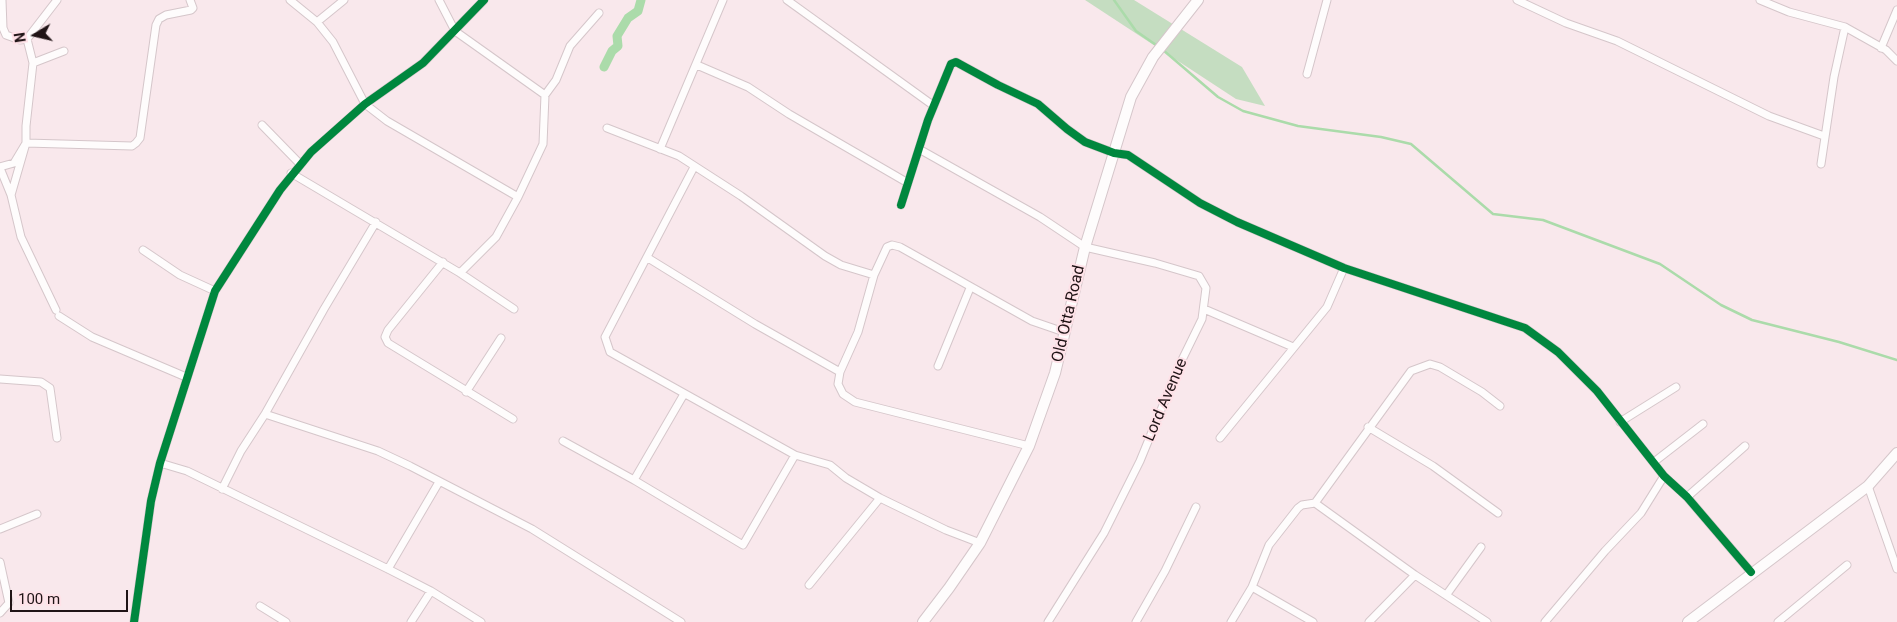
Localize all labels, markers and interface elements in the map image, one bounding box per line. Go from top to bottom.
north arrow [10,10,60,60]
text: N [12,31,29,43]
street label: Old Otta Road [1049,264,1089,364]
street label: Lord Avenue [1140,356,1192,444]
scale bar [12,580,130,612]
text: 100 m [18,590,60,608]

